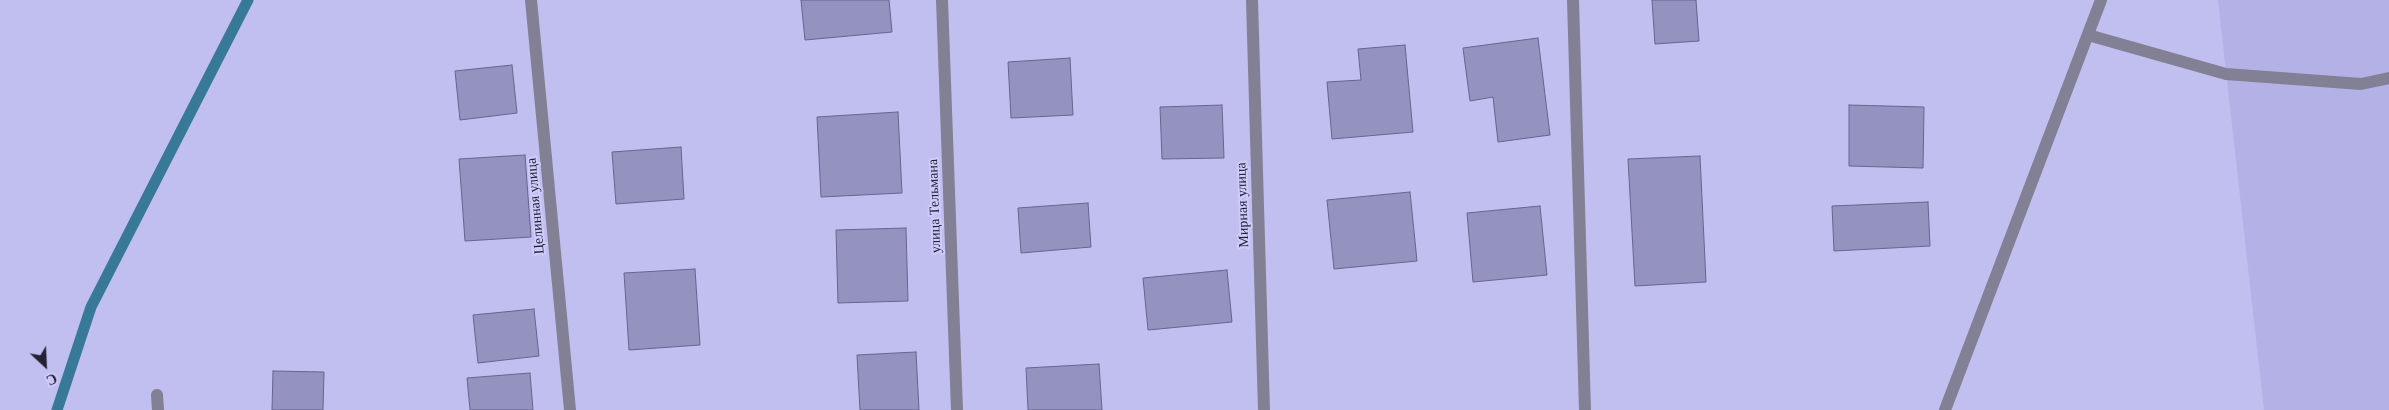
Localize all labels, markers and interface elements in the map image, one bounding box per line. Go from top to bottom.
street label: Целинная улица [523,157,549,255]
street label: улица Тельмана [925,159,945,253]
street label: Мирная улица [1233,162,1253,248]
north arrow [20,340,70,390]
text: С [44,370,59,388]

